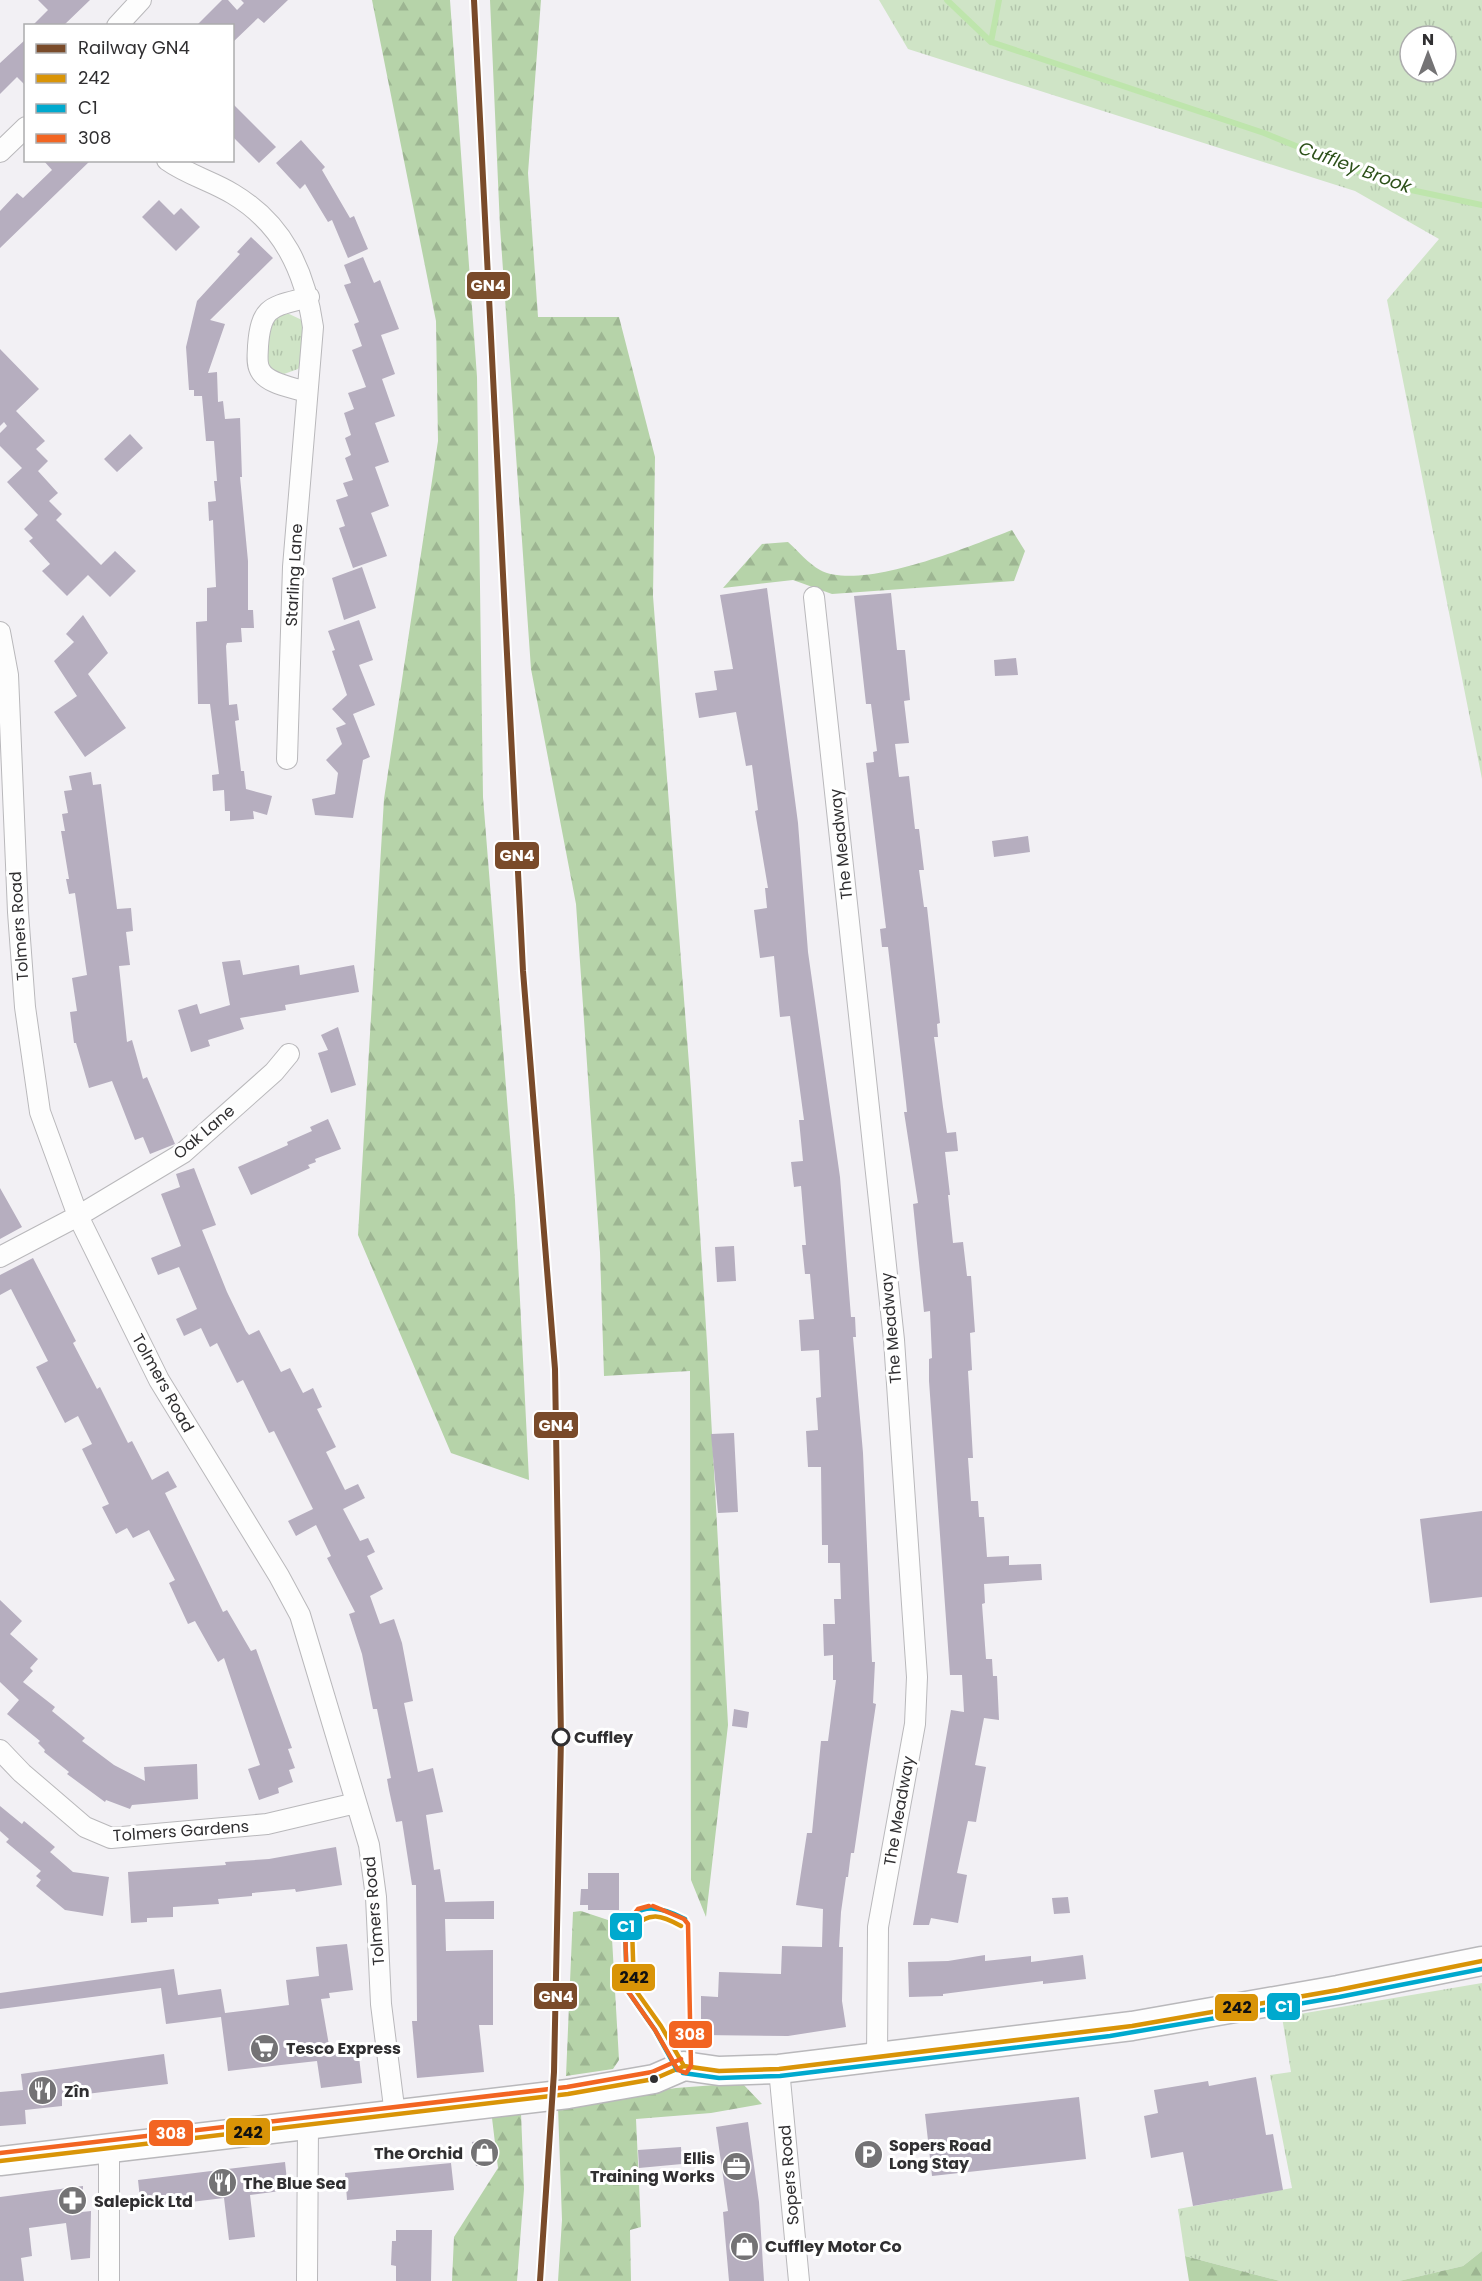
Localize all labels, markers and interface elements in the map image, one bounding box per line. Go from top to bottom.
legend [24,24,234,162]
north arrow [1398,24,1458,84]
text: N [1422,28,1434,51]
text: Railway GN4 [78,35,190,60]
text: 242 [78,65,110,90]
text: C1 [78,95,98,120]
text: 308 [78,125,111,150]
water label: Cuffley Brook [1295,135,1416,199]
line badge: GN4 [466,271,511,300]
text: GN4 [470,274,506,297]
street label: Starling Lane [280,523,308,627]
street label: The Meadway [824,787,858,901]
line badge: GN4 [494,841,540,870]
text: GN4 [499,844,535,867]
street label: Tolmers Road [4,871,34,981]
street label: Oak Lane [168,1099,240,1165]
street label: The Meadway [875,1272,907,1384]
street label: Tolmers Road [126,1330,200,1436]
line badge: GN4 [533,1411,579,1439]
text: GN4 [538,1414,574,1437]
place label: Cuffley [574,1726,634,1749]
marker: Cuffley [552,1728,570,1746]
street label: The Meadway [878,1754,920,1868]
street label: Tolmers Gardens [112,1815,250,1847]
street label: Tolmers Road [358,1855,390,1967]
line badge: C1 [609,1912,643,1941]
text: C1 [617,1915,635,1938]
line badge: 242 [611,1963,656,1992]
text: 242 [619,1966,649,1989]
line badge: GN4 [533,1982,578,2010]
text: GN4 [538,1985,574,2008]
line badge: C1 [1266,1992,1301,2021]
line badge: 242 [1214,1993,1259,2022]
text: C1 [1275,1995,1293,2018]
text: 242 [1222,1996,1252,2019]
line badge: 308 [668,2020,713,2049]
text: 308 [675,2023,705,2046]
supermarket icon: Tesco Express [249,2032,281,2064]
place label: Tesco Express [286,2037,401,2060]
unlabelled marker [648,2073,660,2085]
restaurant icon: Zîn [27,2075,59,2107]
place label: Zîn [64,2080,89,2103]
line badge: 242 [225,2117,271,2146]
line badge: 308 [148,2119,194,2147]
text: 242 [233,2121,263,2144]
text: 308 [156,2122,186,2145]
street label: Sopers Road [773,2124,805,2226]
place label: Sopers Road Long Stay [889,2134,991,2175]
shop icon: The Orchid [468,2137,500,2169]
parking icon: Sopers Road Long Stay [852,2138,884,2170]
place label: The Orchid [374,2142,463,2165]
place label: Ellis Training Works [590,2147,715,2188]
office icon: Ellis Training Works [720,2151,752,2183]
restaurant icon: The Blue Sea [206,2167,238,2199]
place label: The Blue Sea [243,2172,346,2195]
pharmacy icon: Salepick Ltd [57,2185,89,2217]
place label: Salepick Ltd [94,2190,193,2213]
shop icon: Cuffley Motor Co [728,2230,760,2262]
place label: Cuffley Motor Co [765,2235,902,2258]

